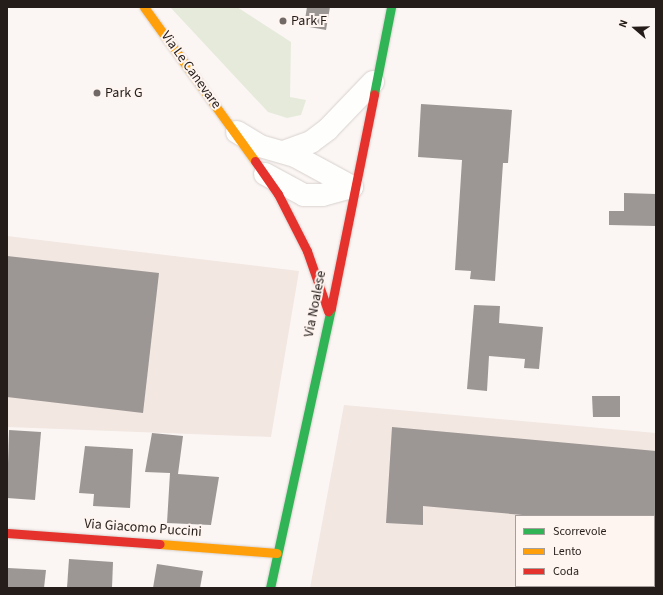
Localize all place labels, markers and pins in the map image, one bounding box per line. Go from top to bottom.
place label: Park F [291,13,327,29]
marker: Park F [278,16,288,26]
place label: Park G [105,85,143,101]
marker: Park G [92,88,102,98]

